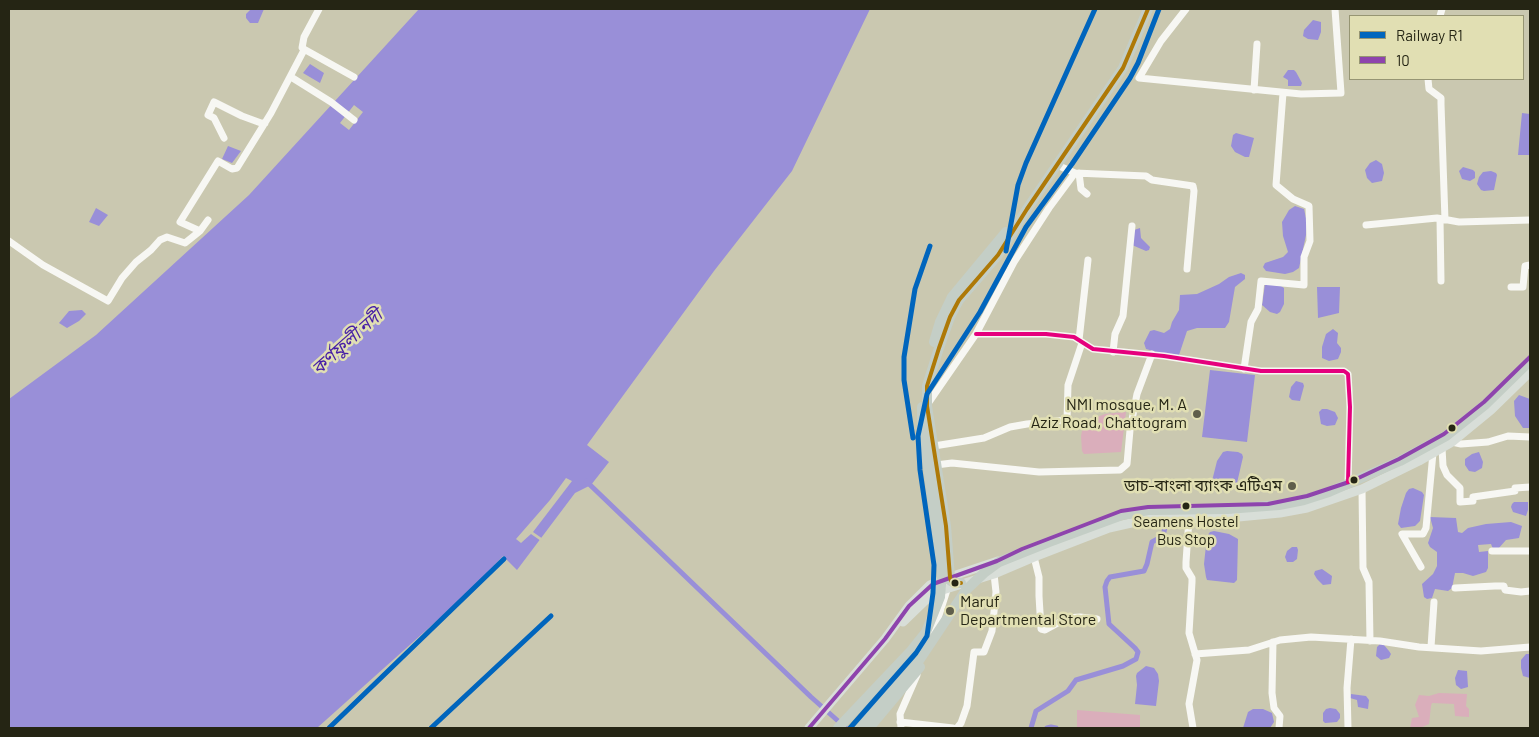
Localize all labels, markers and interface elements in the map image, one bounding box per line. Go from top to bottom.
legend [1349,15,1524,80]
text: Railway R1 [1396,26,1463,44]
text: 10 [1396,51,1410,69]
water label: কর্ণফুলী নদী [307,305,387,379]
place label: NMI mosque, M. A Aziz Road, Chattogram [1031,395,1187,433]
marker: NMI mosque, M. A Aziz Road, Chattogram [1191,408,1203,420]
unlabelled marker [1447,423,1457,433]
unlabelled marker [1349,475,1359,485]
place label: ডাচ-বাংলা ব্যাংক এটিএম [1124,476,1282,496]
marker: ডাচ-বাংলা ব্যাংক এটিএম [1286,480,1298,492]
marker: Seamens Hostel Bus Stop [1181,501,1191,511]
place label: Seamens Hostel Bus Stop [1134,513,1238,548]
unlabelled marker [950,578,960,588]
place label: Maruf Departmental Store [960,592,1096,630]
marker: Maruf Departmental Store [944,605,956,617]

